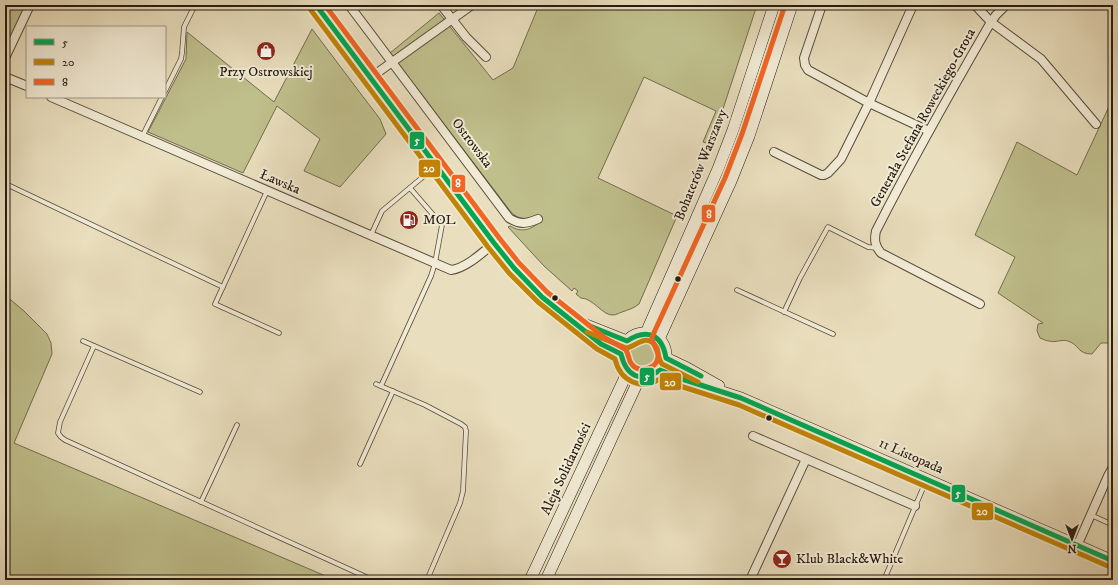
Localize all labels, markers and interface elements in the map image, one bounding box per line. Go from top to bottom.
street label: Generała Stefana Roweckiego-Grota [866,25,980,211]
legend [26,26,166,98]
text: 5 [62,35,68,50]
shop icon: Przy Ostrowskiej [255,40,277,62]
text: 20 [62,55,74,70]
place label: Przy Ostrowskiej [219,63,313,81]
text: 8 [62,75,68,90]
street label: Bohaterów Warszawy [670,106,732,223]
street label: Ostrowska [447,115,497,171]
line badge: 5 [409,131,425,150]
text: 5 [413,134,420,148]
line badge: 20 [418,159,441,178]
text: 20 [423,162,435,176]
street label: Ławska [257,165,303,199]
line badge: 8 [451,174,466,193]
text: 8 [455,177,461,191]
line badge: 8 [701,204,716,223]
text: 8 [706,208,712,222]
fuel station icon: MOL [398,209,420,231]
place label: MOL [423,211,456,229]
unlabelled marker [673,274,683,284]
unlabelled marker [550,293,560,303]
line badge: 5 [639,367,655,386]
text: 5 [643,370,650,384]
line badge: 20 [659,372,682,391]
text: 20 [664,376,676,390]
unlabelled marker [764,413,774,423]
street label: Aleja Solidarności [537,420,595,518]
street label: 11 Listopada [876,434,946,478]
line badge: 5 [951,484,966,503]
text: 5 [954,487,961,501]
line badge: 20 [971,502,994,521]
text: 20 [976,505,988,519]
north arrow [1052,519,1092,559]
text: N [1067,541,1077,555]
bar icon: Klub Black&White [771,548,793,570]
place label: Klub Black&White [796,550,904,568]

